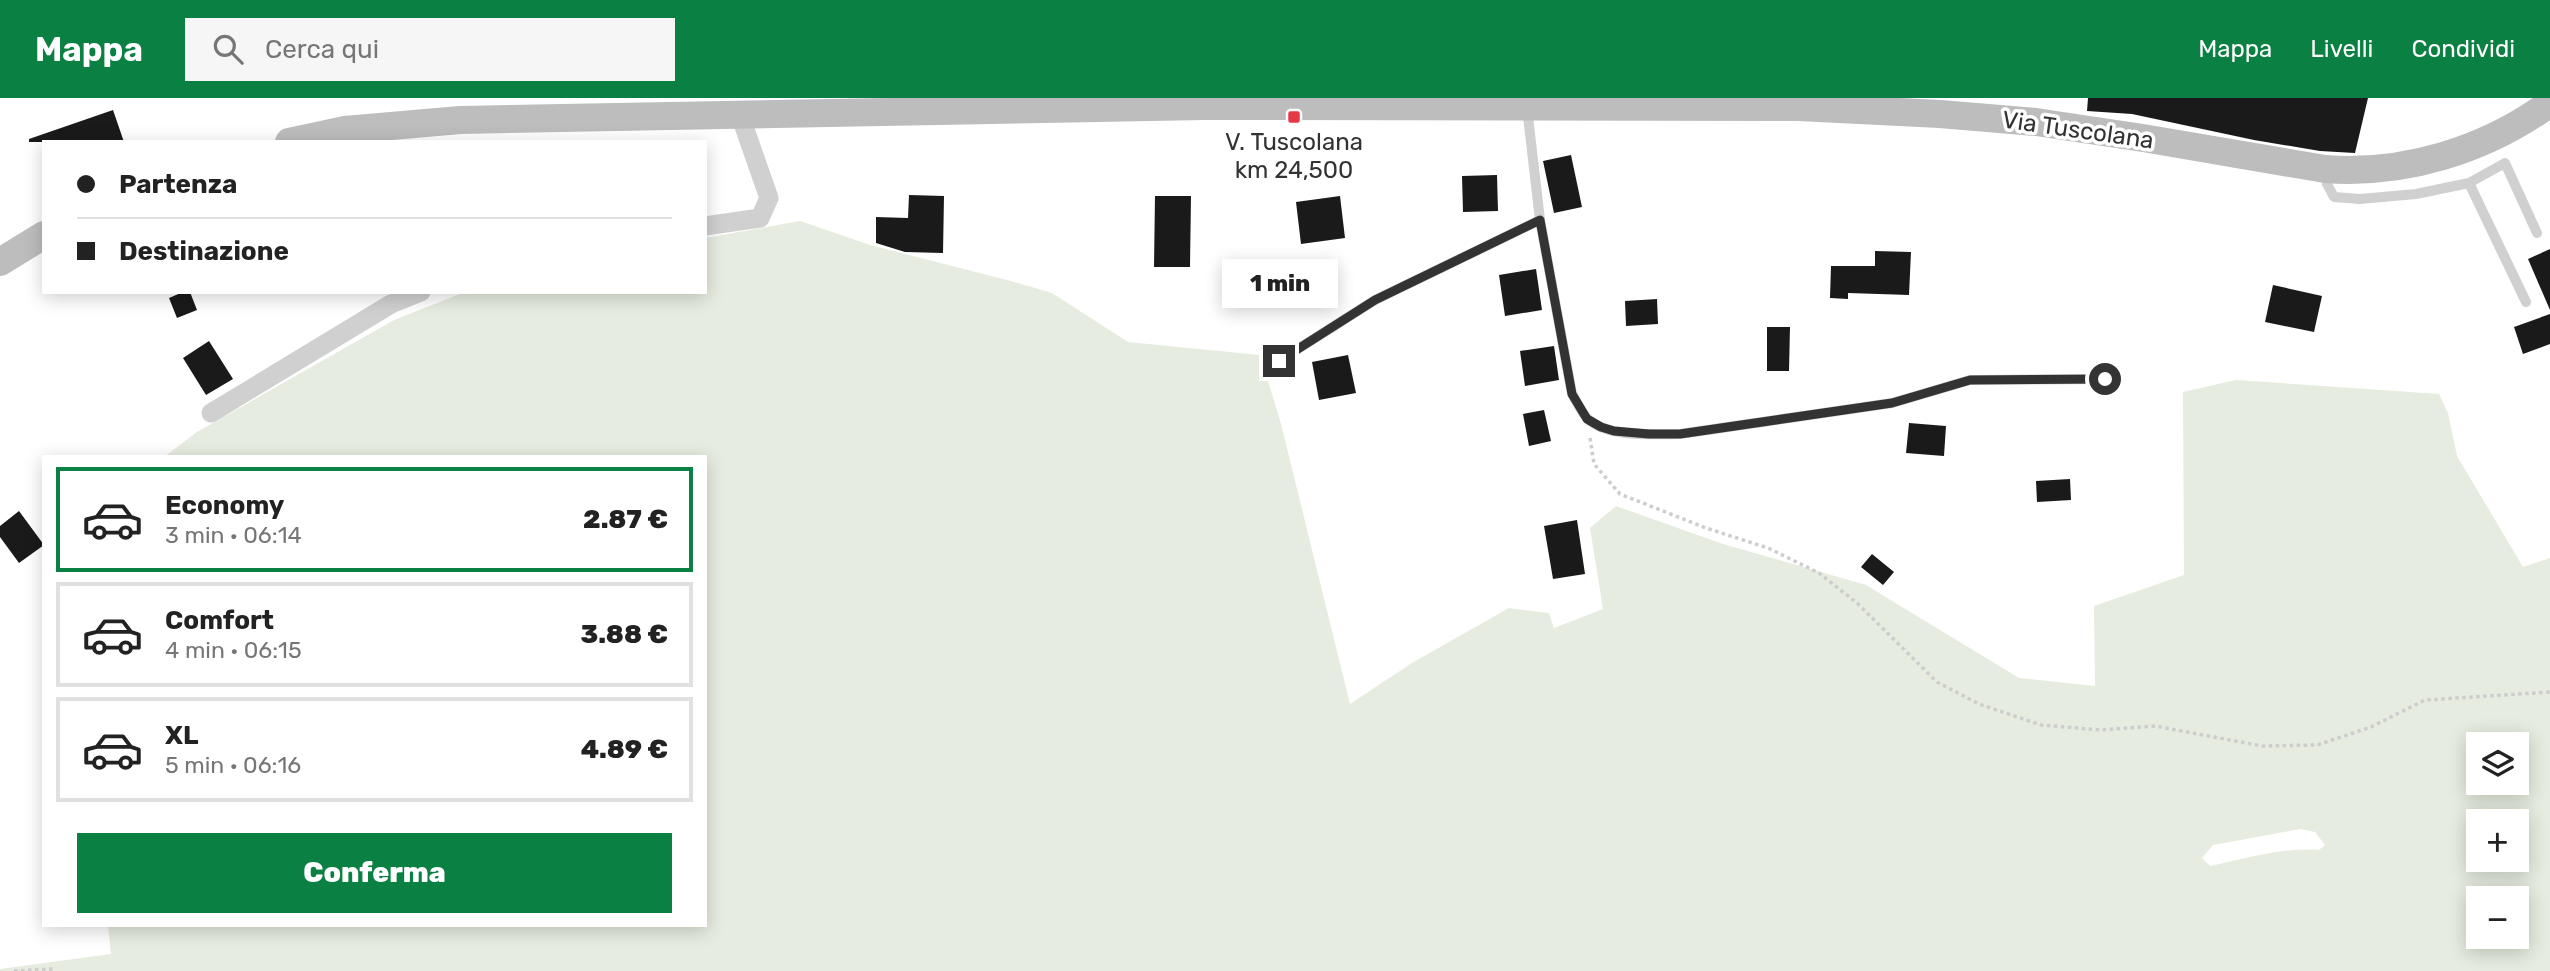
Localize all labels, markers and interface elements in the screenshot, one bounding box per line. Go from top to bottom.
search box [185,18,675,81]
text: Mappa [35,30,143,69]
icon: search [209,30,247,68]
text: Cerca qui [265,34,379,65]
text: Mappa [2198,35,2272,63]
text: Livelli [2310,35,2373,63]
text: Condividi [2411,35,2515,63]
street label: Via Tuscolana [2001,106,2155,154]
marker: V. Tuscolana km 24,500 [1286,109,1302,125]
place label: V. Tuscolana km 24,500 [1225,128,1363,184]
text: Partenza [119,169,237,200]
text: Destinazione [119,236,289,267]
callout: 1 min [1221,260,1337,308]
text: 1 min [1250,269,1310,297]
route end [1263,345,1295,377]
route start [2089,363,2121,395]
icon: car [81,488,144,551]
text: Economy [165,490,284,521]
text: 2.87 € [583,504,668,535]
text: 3 min · 06:14 [165,521,302,549]
icon: car [81,603,144,666]
text: Comfort [165,605,274,636]
text: 3.88 € [580,619,668,650]
text: 4 min · 06:15 [165,636,302,664]
icon: car [81,718,144,781]
text: XL [165,720,198,751]
map controls [2466,732,2529,949]
button: layers [2466,732,2529,795]
text: 4.89 € [581,734,668,765]
text: 5 min · 06:16 [165,751,301,779]
button: + [2466,809,2529,872]
button: Conferma [77,833,672,913]
button: − [2466,886,2529,949]

